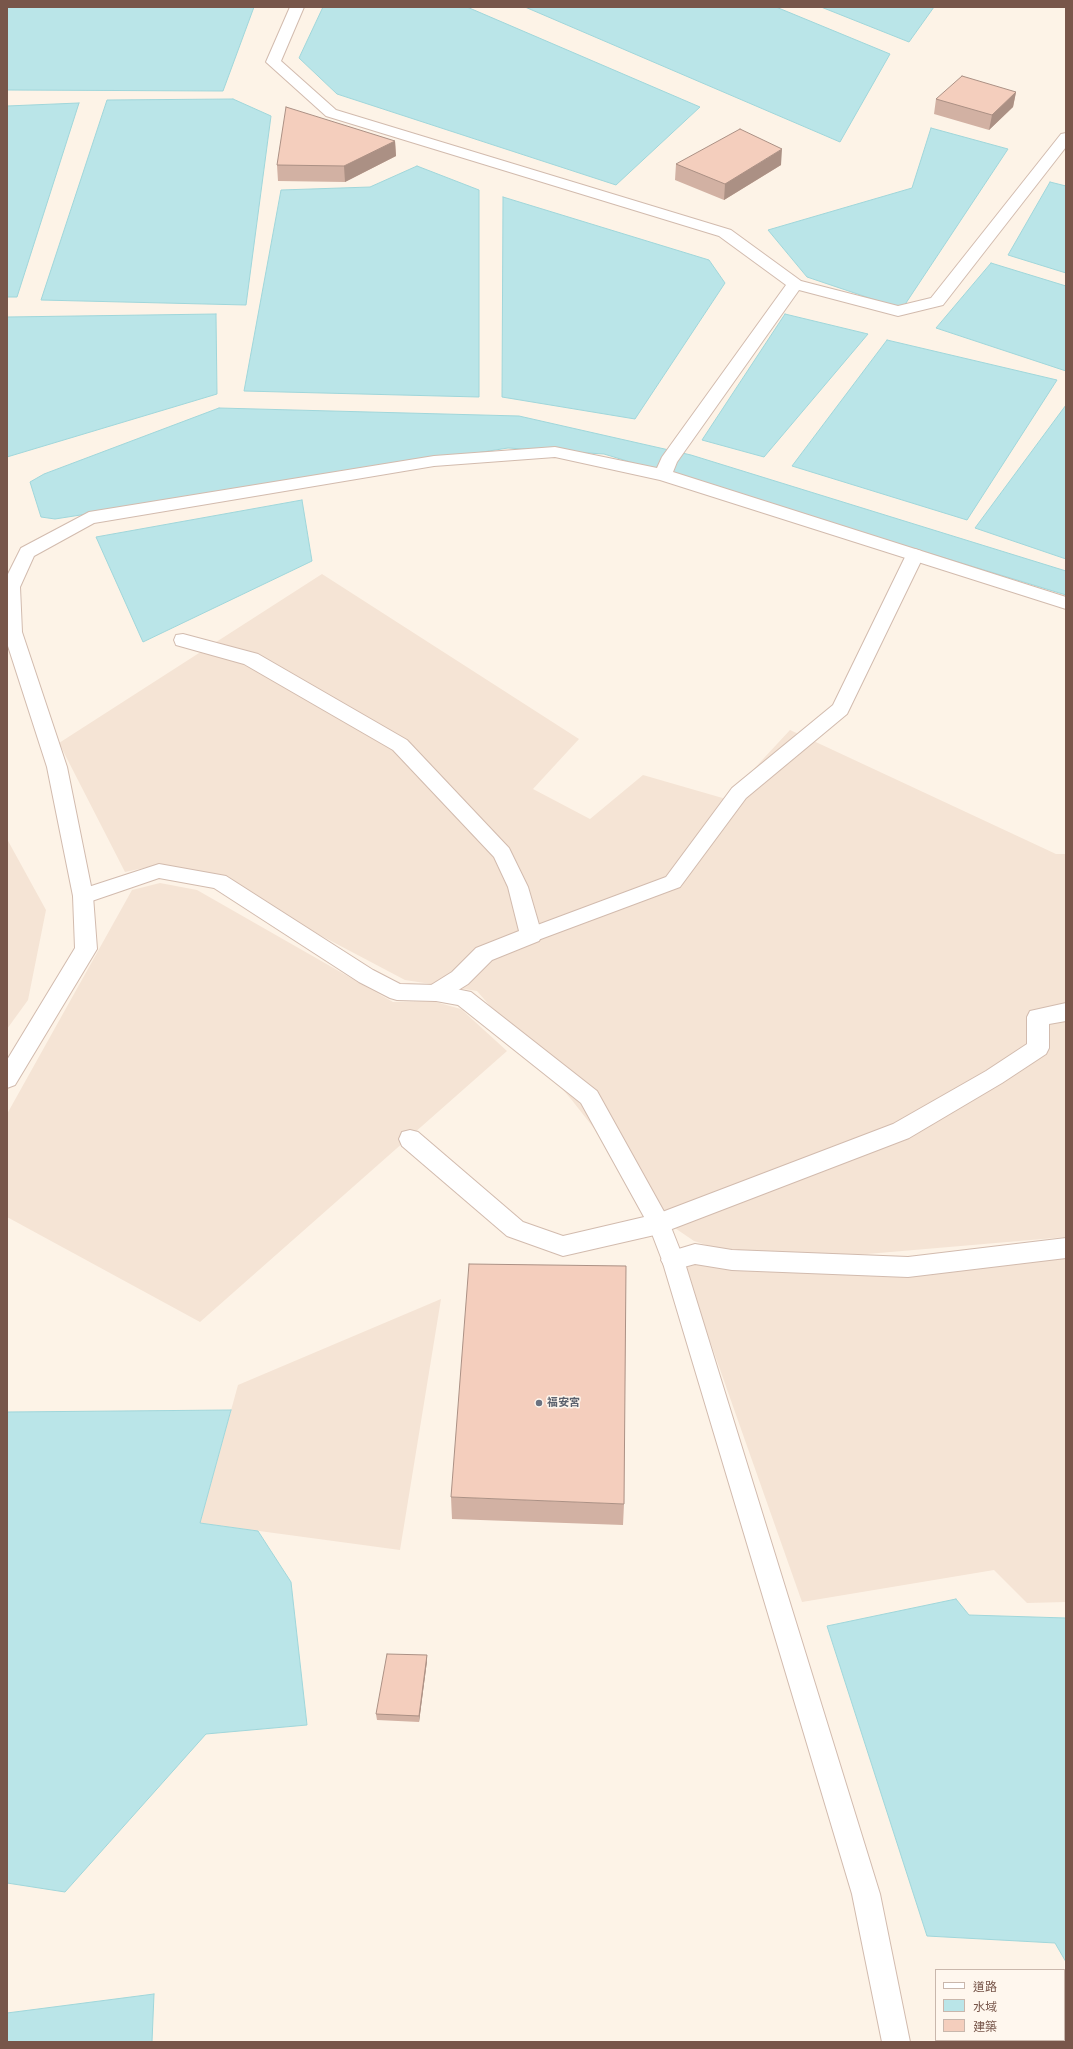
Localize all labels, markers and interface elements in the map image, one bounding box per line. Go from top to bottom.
place label: 福安宮 [547,1396,580,1410]
marker: 福安宮 [534,1398,544,1408]
legend [935,1969,1065,2041]
text: 道路 [973,1980,997,1994]
text: 水域 [973,2000,997,2014]
text: 建築 [973,2020,997,2034]

